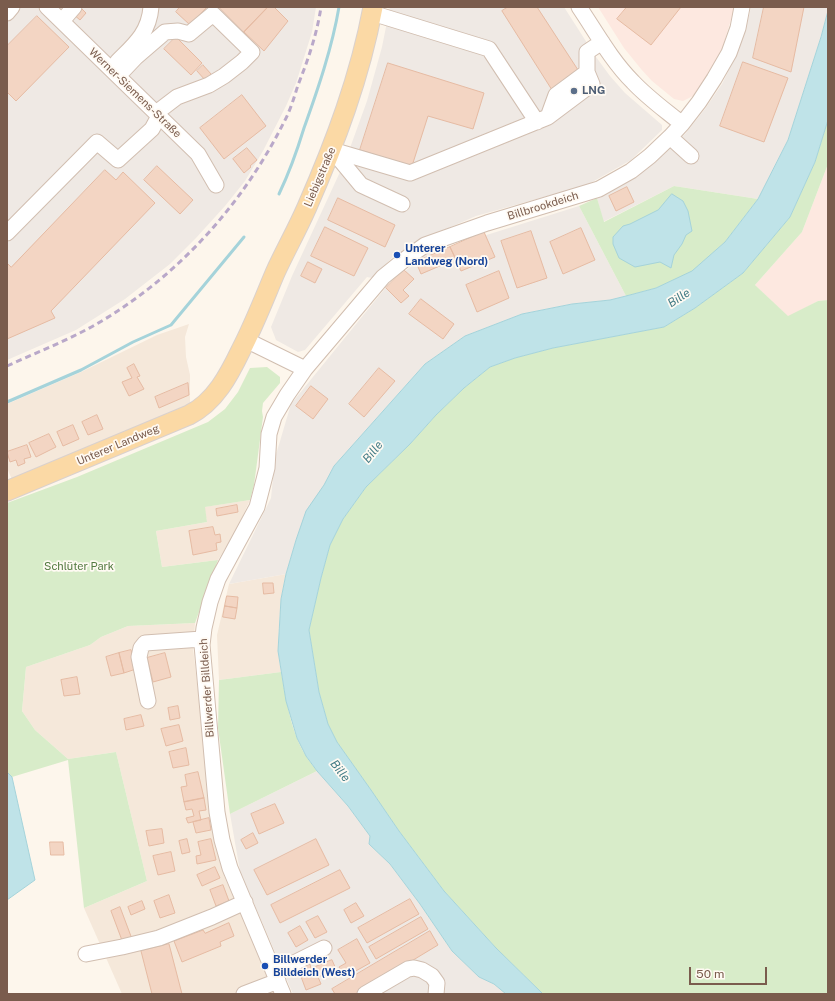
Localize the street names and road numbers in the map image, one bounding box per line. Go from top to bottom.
street label: Werner-Siemens-Straße [86,45,184,141]
street label: Liebigstraße [301,145,339,209]
street label: Billbrookdeich [506,189,580,223]
street label: Unterer Landweg [75,422,161,468]
street label: Billwerder Billdeich [197,638,217,738]

